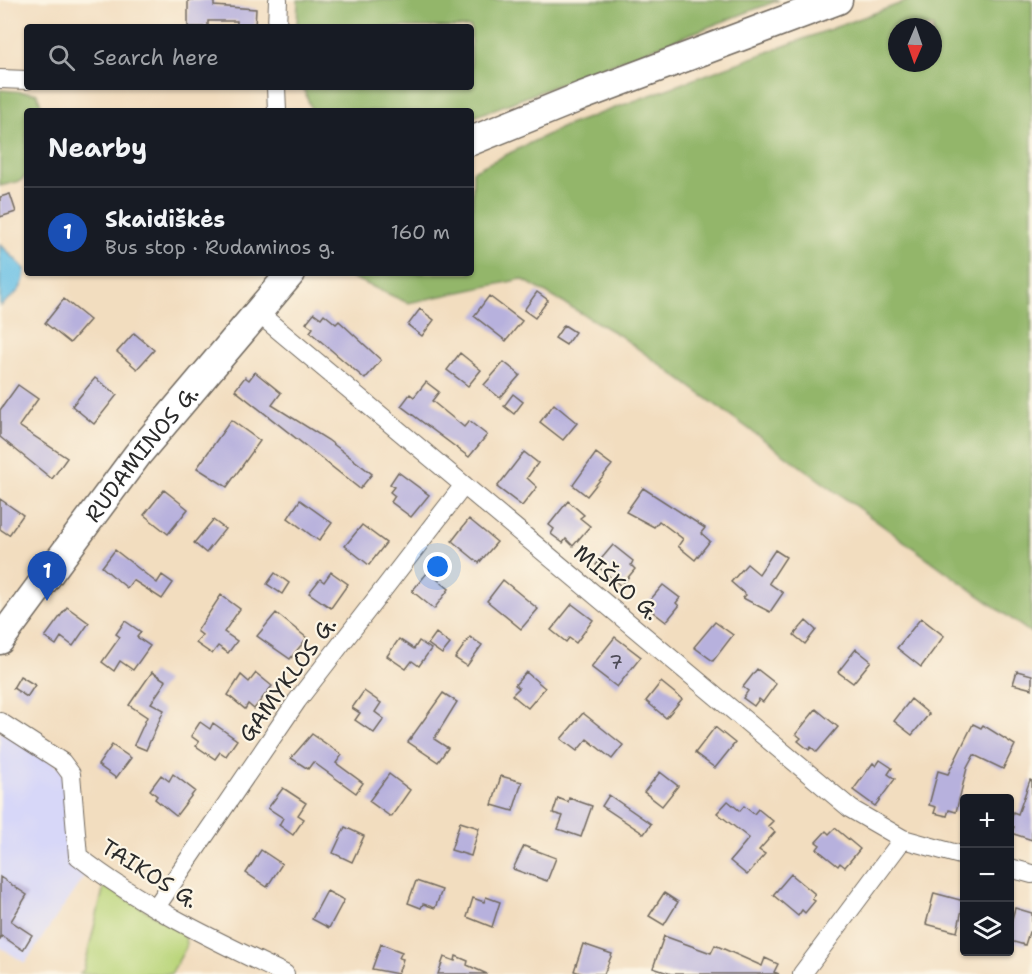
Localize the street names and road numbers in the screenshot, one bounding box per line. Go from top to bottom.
street label: RUDAMINOS G. [78,379,205,528]
street label: MIŠKO G. [568,538,666,627]
street label: GAMYKLOS G. [232,611,343,748]
street label: TAIKOS G. [96,832,204,915]

